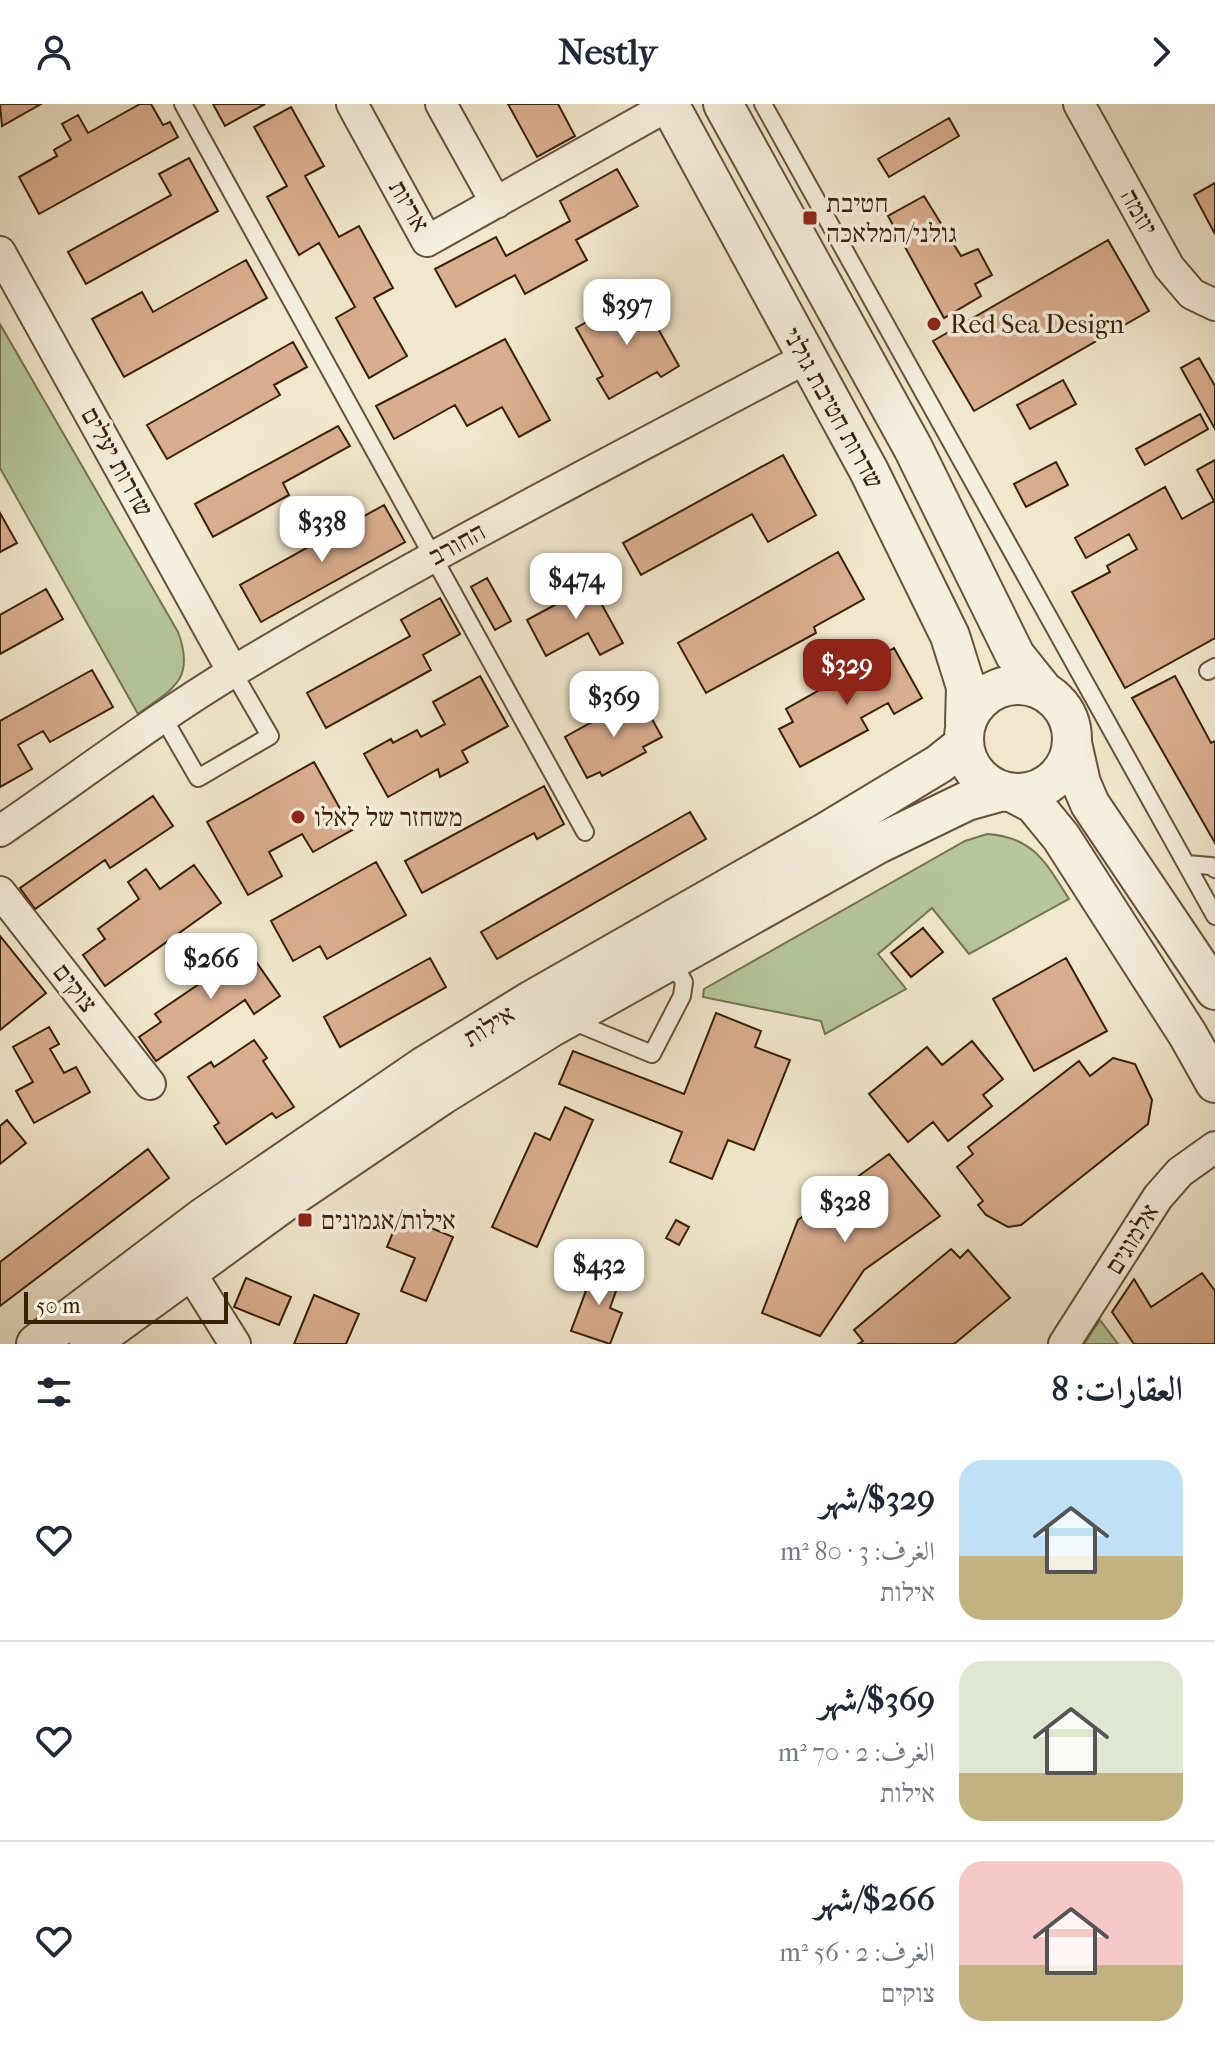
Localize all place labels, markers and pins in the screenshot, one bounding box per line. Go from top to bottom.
place label: חטיבת גולני/המלאכה [826,188,957,249]
marker: חטיבת גולני/המלאכה [801,209,819,227]
pin: $397 [580,279,674,347]
place label: Red Sea Design [950,309,1124,340]
marker: Red Sea Design [925,315,943,333]
pin: $338 [275,496,369,564]
pin: $474 [529,553,623,621]
pin: $329 [800,639,894,707]
pin: $369 [567,671,661,739]
place label: משחזר של לאלו [314,802,463,833]
marker: משחזר של לאלו [289,808,307,826]
pin: $266 [164,933,258,1001]
pin: $328 [798,1176,892,1244]
place label: אילות/אגמונים [321,1205,456,1236]
marker: אילות/אגמונים [296,1211,314,1229]
pin: $432 [552,1239,646,1307]

